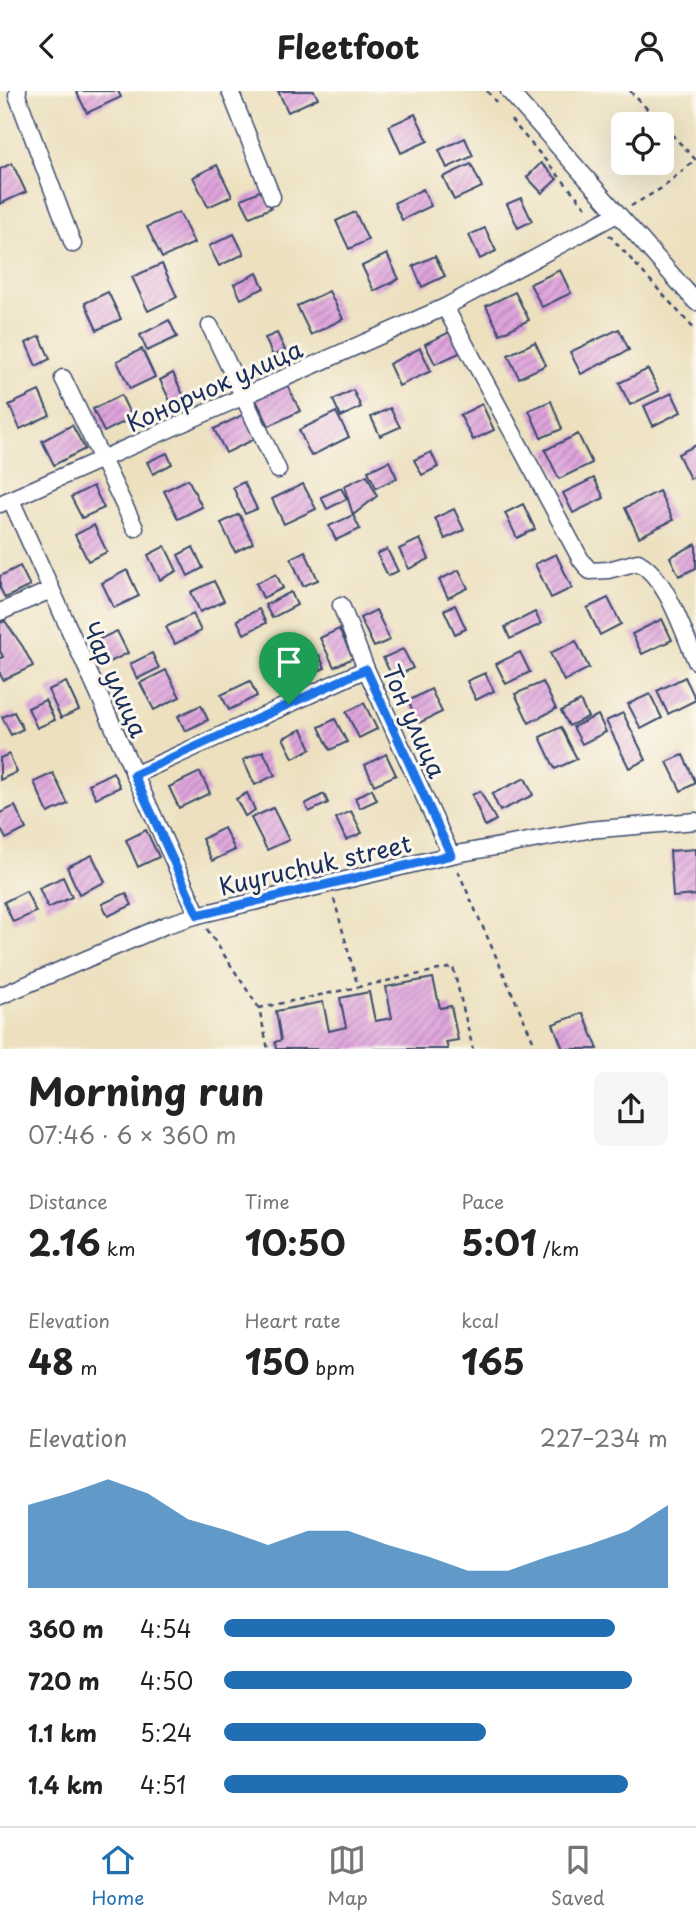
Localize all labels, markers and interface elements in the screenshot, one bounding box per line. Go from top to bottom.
text: Fleetfoot [277,22,419,70]
icon: back [28,27,66,65]
icon: person [630,27,668,65]
map controls [611,112,674,175]
button: locate [611,112,674,175]
street label: Конорчок улица [120,330,308,440]
street label: Чар улица [74,615,158,743]
pin [259,632,319,704]
icon: arrive [270,643,308,681]
street label: Тон улица [374,659,456,783]
street label: Kuyruchuk street [215,824,415,904]
text: Morning run [28,1062,264,1119]
button: share [594,1072,668,1146]
text: 07:46 · 6 × 360 m [28,1117,237,1152]
text: Distance [28,1187,108,1215]
text: Time [245,1187,290,1215]
text: Pace [461,1187,504,1215]
text: 2.16 [28,1215,101,1268]
text: 10:50 [245,1215,346,1268]
text: 5:01 [461,1215,537,1268]
text: km [101,1234,135,1262]
text: /km [537,1234,579,1262]
text: Elevation [28,1306,110,1334]
text: Heart rate [245,1306,341,1334]
text: kcal [461,1306,499,1334]
text: 48 [28,1334,74,1387]
text: 150 [245,1334,309,1387]
text: 165 [461,1334,525,1387]
text: m [74,1353,97,1381]
text: bpm [309,1353,355,1381]
text: Elevation [28,1420,127,1455]
text: 227–234 m [540,1420,668,1455]
text: 360 m [28,1611,104,1646]
text: 4:54 [140,1611,192,1646]
text: 720 m [28,1663,100,1698]
text: 4:50 [140,1663,193,1698]
text: 1.1 km [28,1715,97,1750]
text: 5:24 [140,1715,192,1750]
text: 1.4 km [28,1767,103,1802]
text: 4:51 [140,1767,186,1802]
tab: Home [91,1841,144,1911]
tab: Map [327,1841,368,1911]
tab: Saved [551,1841,605,1911]

